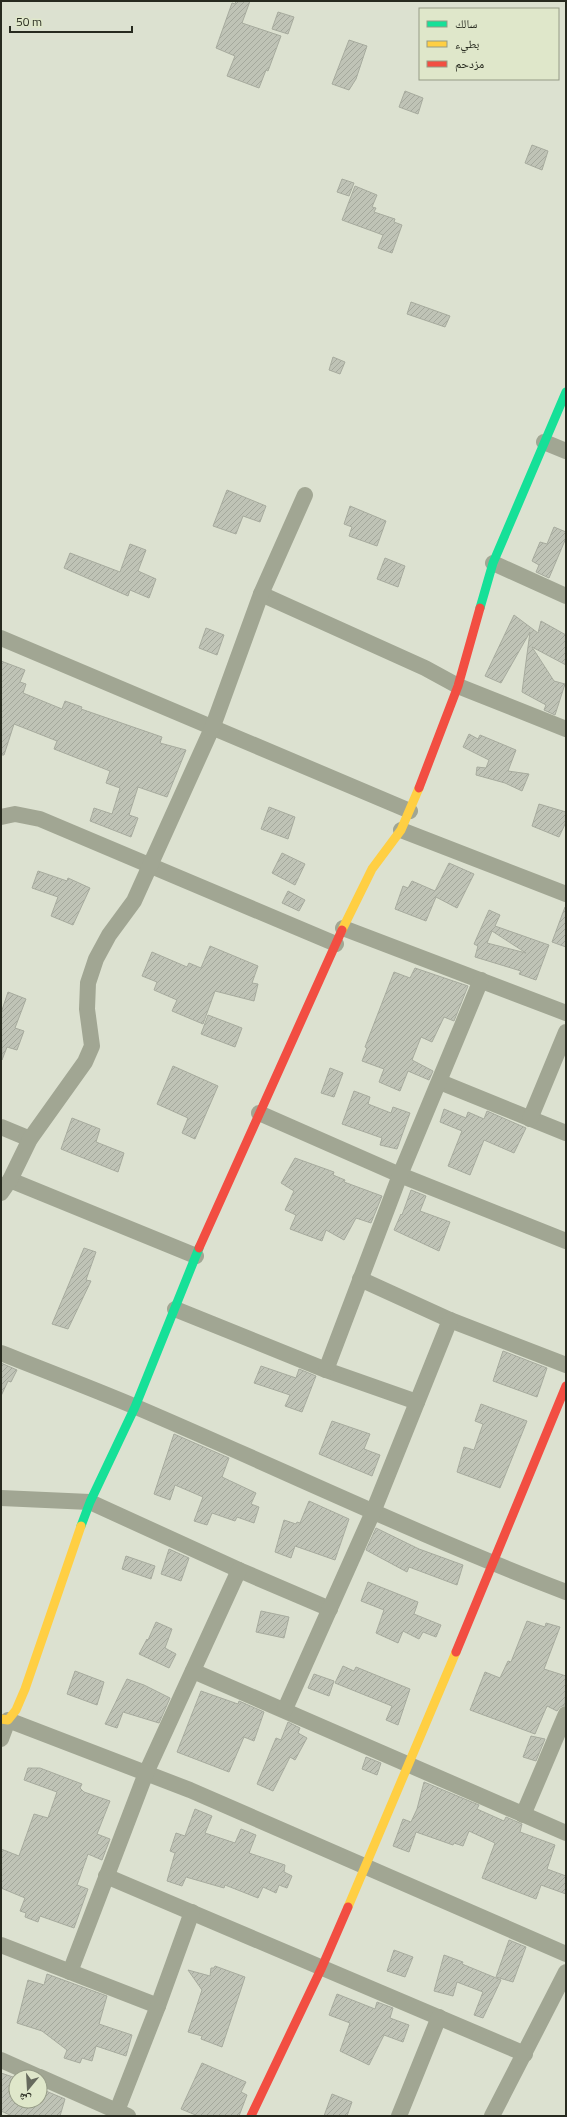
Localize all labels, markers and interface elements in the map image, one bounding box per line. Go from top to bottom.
scale bar [10,8,132,34]
legend [419,8,559,80]
text: 50 m [16,12,42,31]
text: سالك [455,14,477,33]
text: بطيء [455,34,479,54]
text: مزدحم [455,54,484,73]
north arrow [8,2069,48,2109]
text: ش [17,2089,33,2108]

